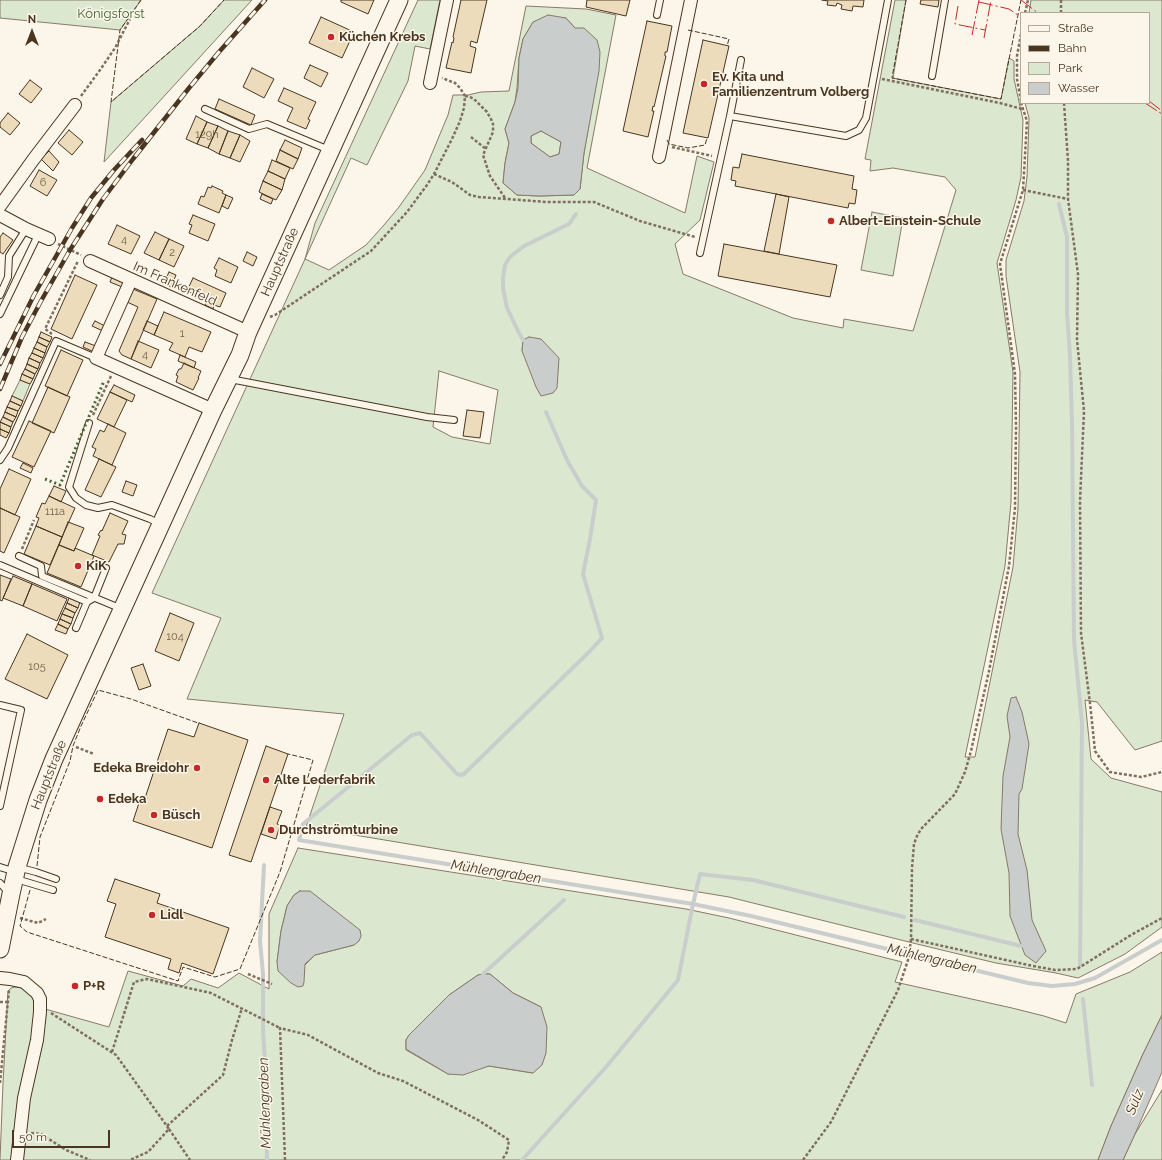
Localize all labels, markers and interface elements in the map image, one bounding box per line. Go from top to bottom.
park label: Königsforst [77,6,145,22]
north arrow [12,12,52,52]
legend [1020,12,1150,104]
text: N [28,13,36,26]
text: Straße [1058,21,1094,35]
place label: Küchen Krebs [339,29,426,45]
marker: Küchen Krebs [326,32,336,42]
text: Bahn [1058,41,1087,55]
text: Park [1058,61,1083,75]
place label: Ev. Kita und Familienzentrum Volberg [712,69,869,100]
marker: Ev. Kita und Familienzentrum Volberg [699,79,709,89]
text: Wasser [1058,81,1099,95]
house number: 129h [195,128,219,142]
house number: 6 [40,176,46,190]
place label: Albert-Einstein-Schule [839,213,981,229]
marker: Albert-Einstein-Schule [826,216,836,226]
street label: Hauptstraße [258,225,302,299]
house number: 4 [121,233,127,247]
house number: 2 [169,246,175,260]
street label: Im Frankenfeld [131,259,219,309]
house number: 1 [180,327,184,341]
house number: 4 [142,348,148,362]
house number: 111a [45,505,65,519]
place label: KiK [86,558,107,574]
marker: KiK [73,561,83,571]
house number: 104 [166,630,184,644]
house number: 105 [28,660,46,674]
street label: Hauptstraße [28,738,70,812]
place label: Edeka Breidohr [93,760,189,776]
marker: Edeka Breidohr [192,763,202,773]
place label: Alte Lederfabrik [274,772,375,788]
marker: Alte Lederfabrik [261,775,271,785]
place label: Edeka [108,791,147,807]
marker: Edeka [95,794,105,804]
place label: Büsch [162,807,200,823]
marker: Büsch [149,810,159,820]
place label: Durchströmturbine [279,822,398,838]
marker: Durchströmturbine [266,825,276,835]
water label: Mühlengraben [450,857,542,887]
place label: Lidl [160,907,183,923]
marker: Lidl [147,910,157,920]
water label: Mühlengraben [886,941,978,977]
place label: P+R [83,978,105,994]
marker: P+R [70,981,80,991]
water label: Mühlengraben [255,1057,275,1149]
water label: Sülz [1122,1087,1148,1117]
scale bar [14,1122,112,1148]
text: 50 m [19,1130,47,1144]

